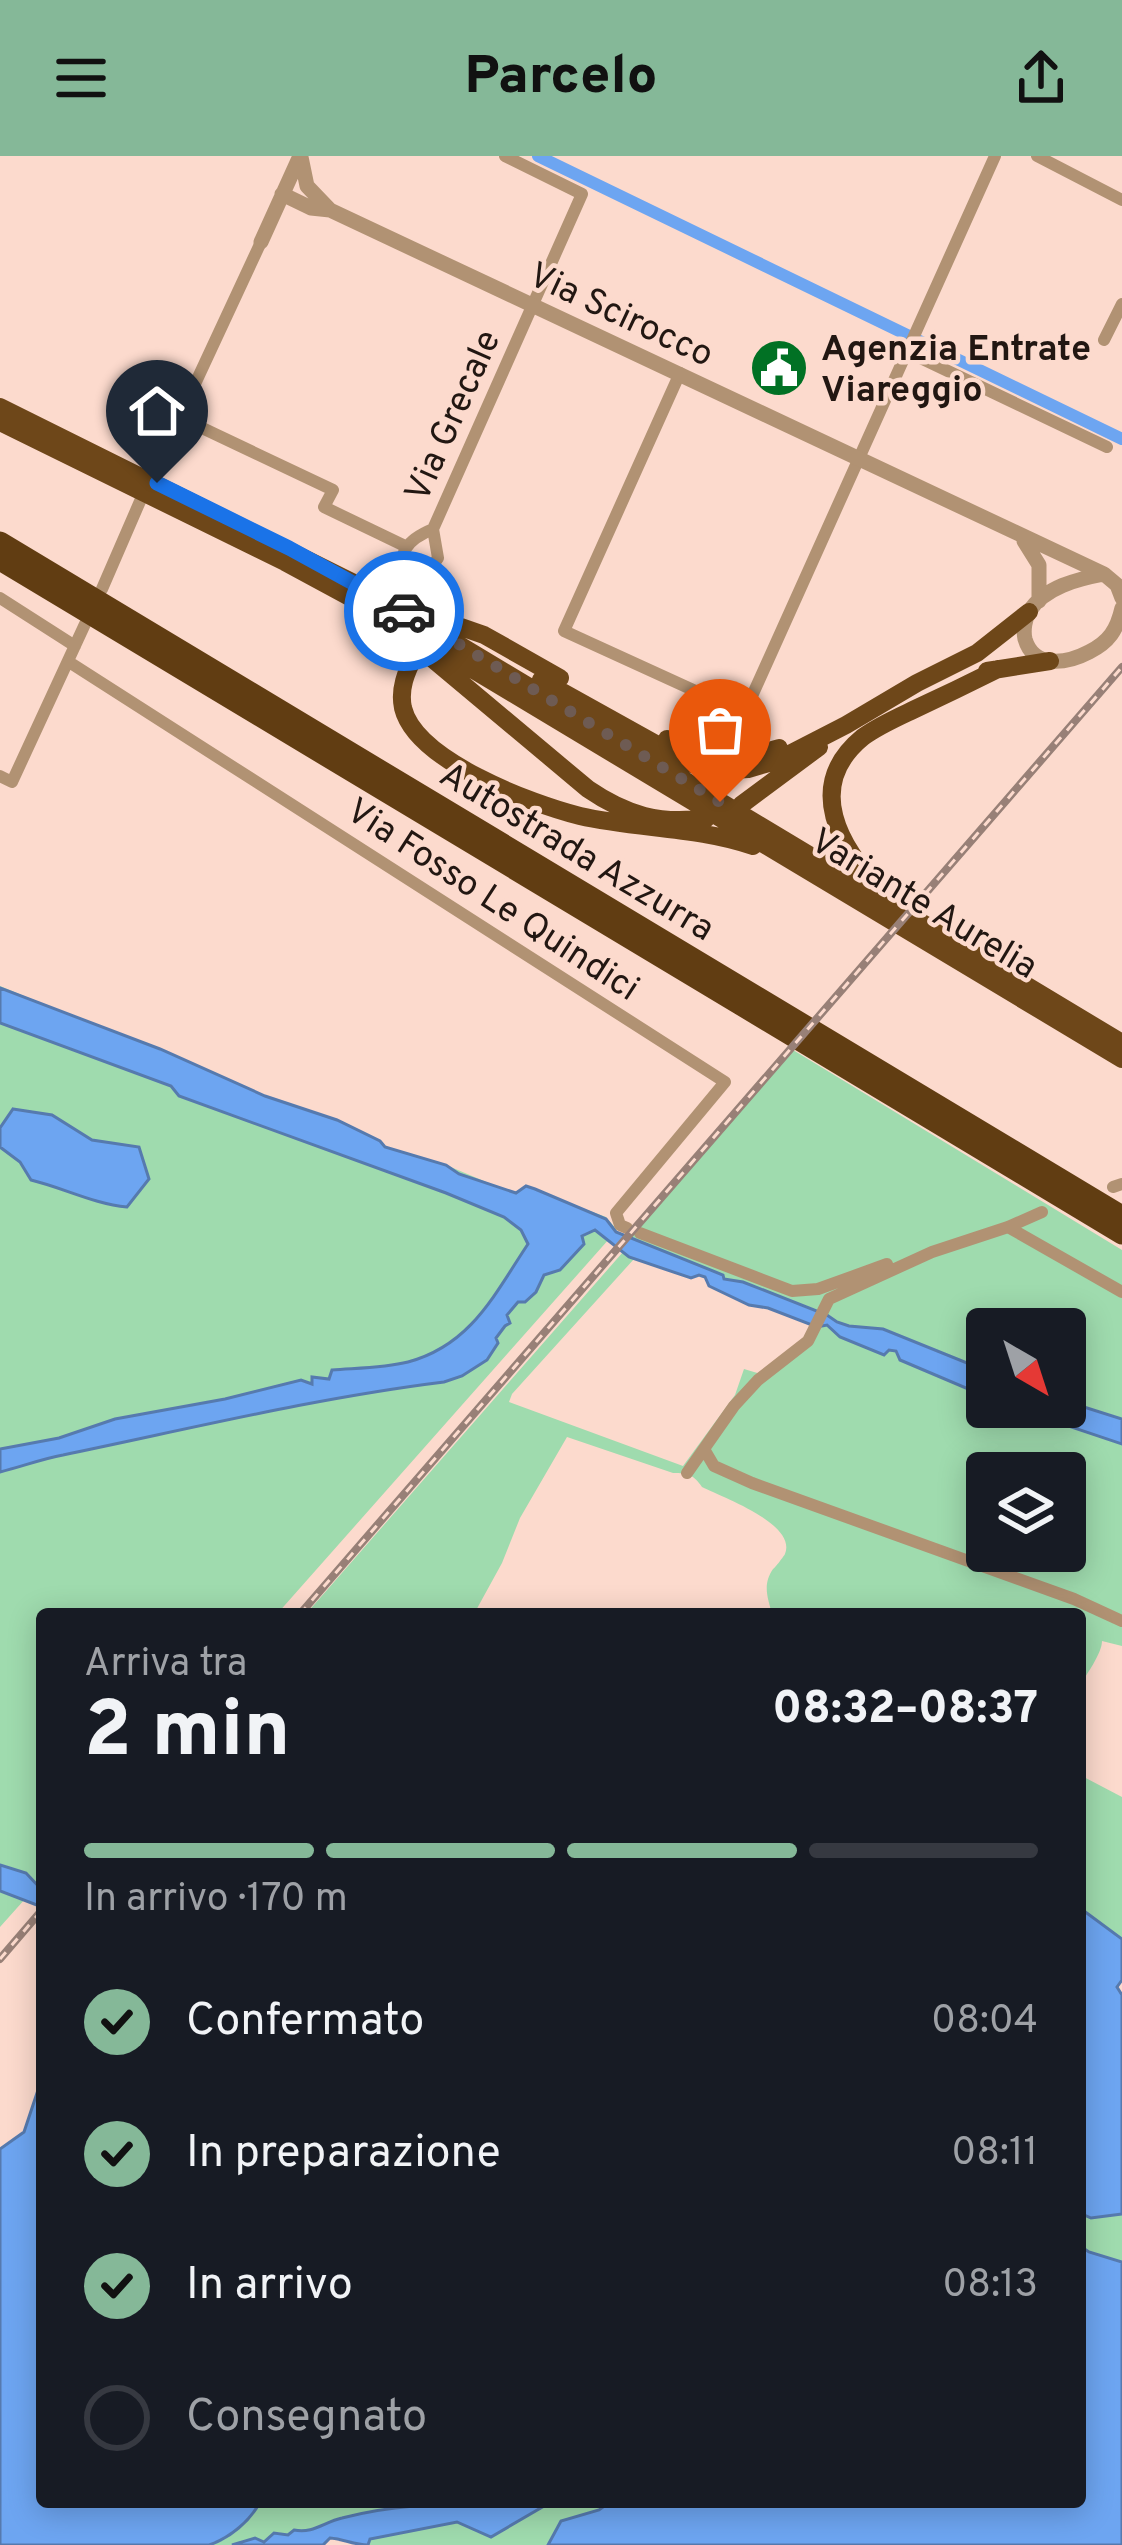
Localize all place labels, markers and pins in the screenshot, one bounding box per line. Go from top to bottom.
place label: Agenzia Entrate Viareggio [821,328,1091,415]
public building icon: Agenzia Entrate Viareggio [748,337,810,399]
pin [106,360,208,483]
pin [669,679,771,802]

